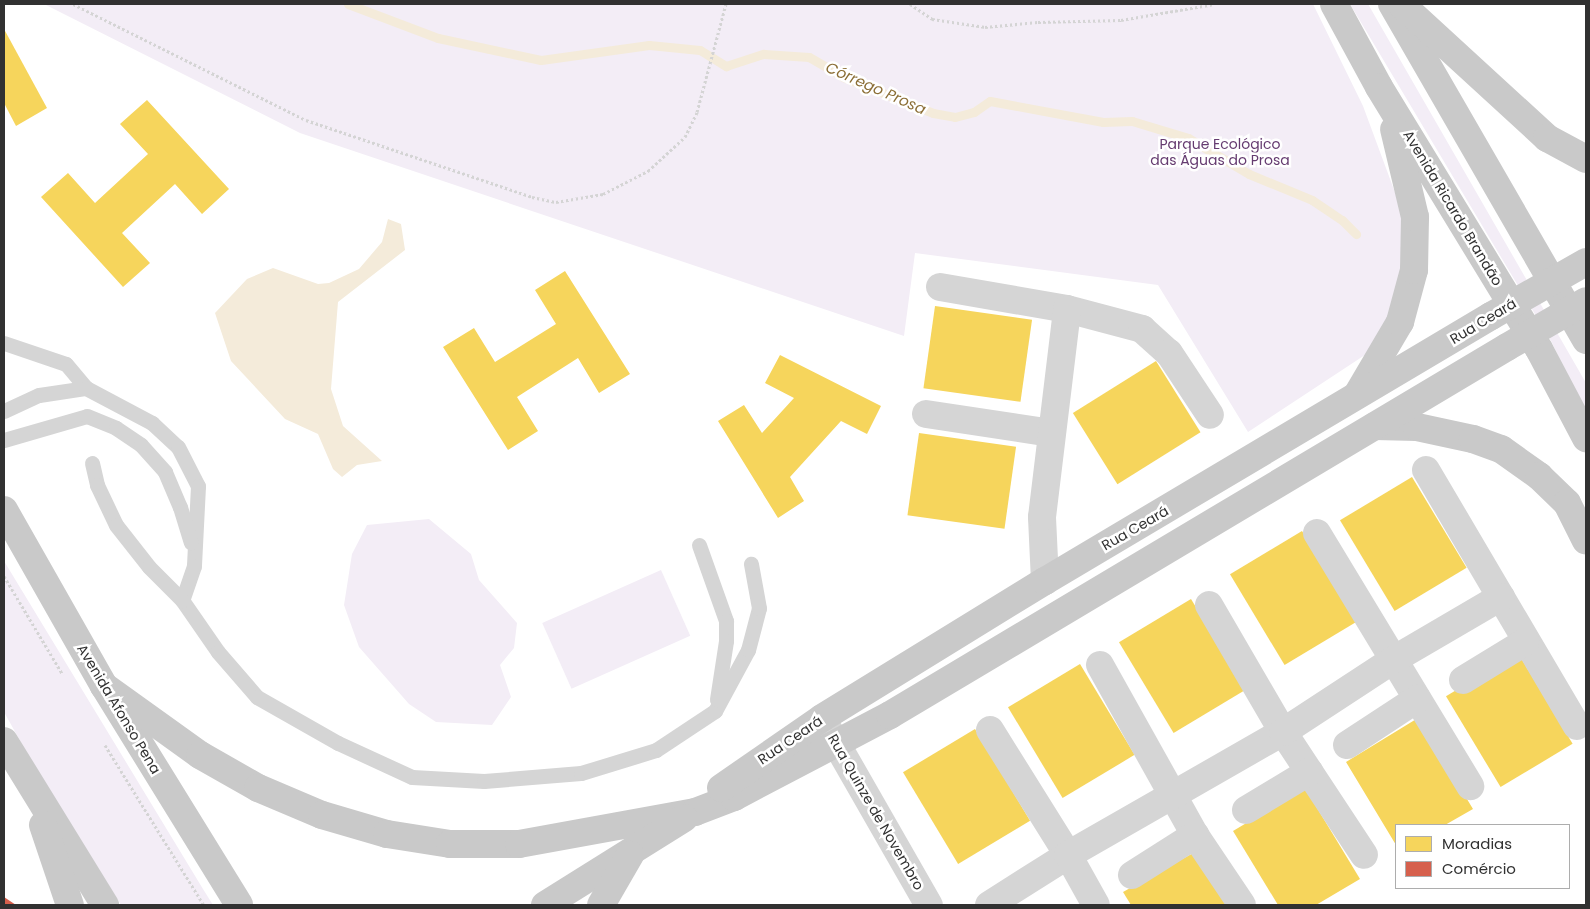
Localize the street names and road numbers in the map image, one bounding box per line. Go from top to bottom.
street label: Avenida Ricardo Brandão [1400,127,1506,289]
street label: Rua Ceará [1447,295,1519,347]
street label: Rua Ceará [1099,502,1171,554]
street label: Avenida Afonso Pena [74,641,164,777]
street label: Rua Ceará [754,712,826,768]
street label: Rua Quinze de Novembro [824,731,928,893]

